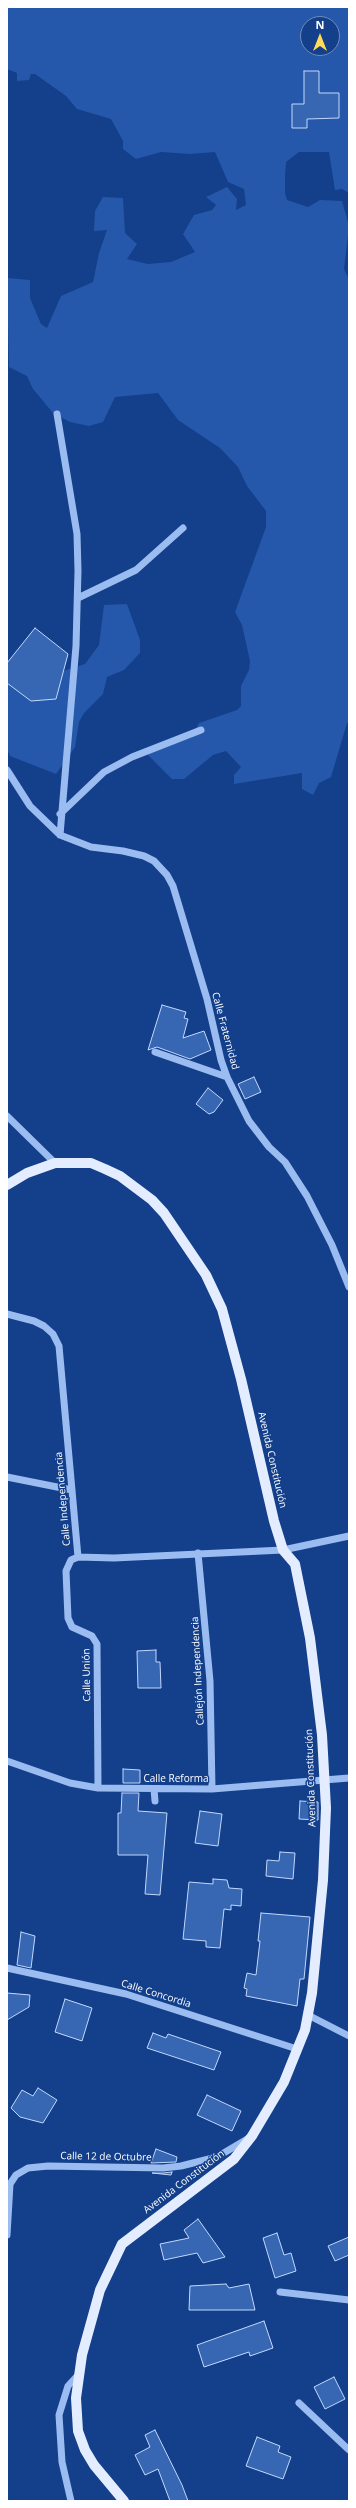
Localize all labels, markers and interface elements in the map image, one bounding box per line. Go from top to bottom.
north arrow [300,16,340,56]
text: N [316,17,324,32]
street label: Calle Fraternidad [209,991,241,1071]
street label: Avenida Constitución [255,1411,289,1509]
street label: Calle Independencia [53,1451,73,1547]
street label: Callejón Independencia [189,1616,207,1726]
street label: Calle Unión [81,1648,93,1702]
street label: Avenida Constitución [303,1729,319,1827]
street label: Calle Reforma [143,1773,209,1785]
street label: Calle Concordia [120,1978,192,2010]
street label: Avenida Constitución [141,2148,227,2216]
street label: Calle 12 de Octubre [60,2150,152,2164]

